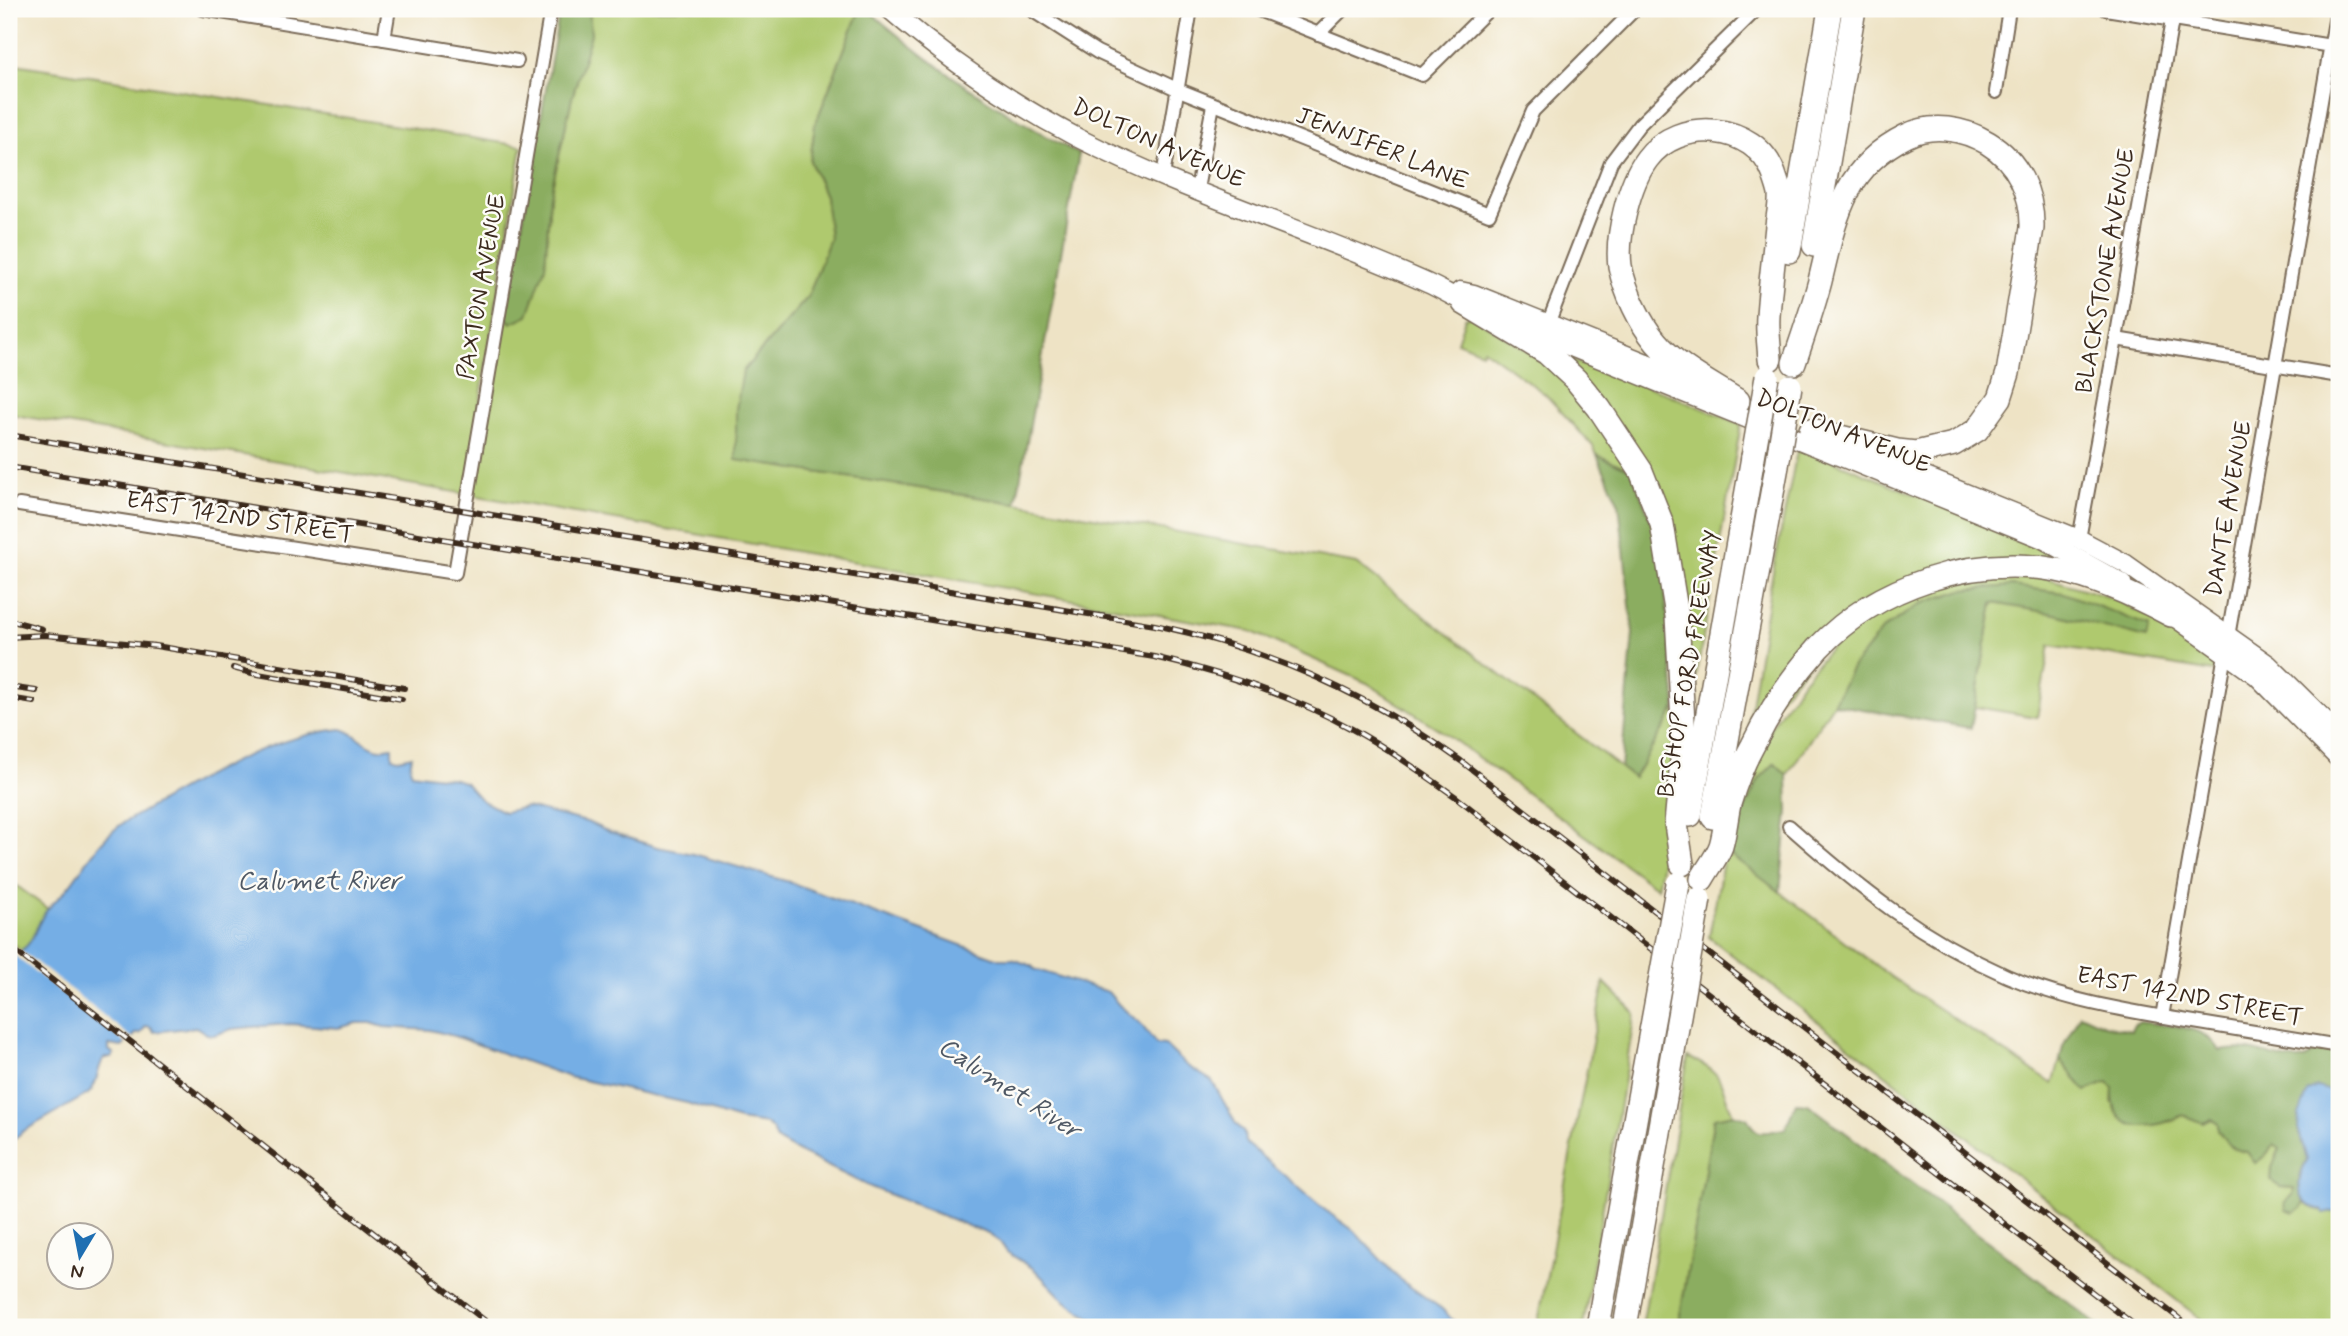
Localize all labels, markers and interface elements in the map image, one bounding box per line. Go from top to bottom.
street label: DOLTON AVENUE [1067,92,1249,196]
street label: JENNIFER LANE [1291,100,1473,198]
street label: BLACKSTONE AVENUE [2069,146,2143,396]
street label: PAXTON AVENUE [450,192,514,382]
street label: DOLTON AVENUE [1751,383,1935,481]
street label: DANTE AVENUE [2198,418,2260,599]
street label: EAST 142ND STREET [124,485,356,551]
street label: BISHOP FORD FREEWAY [1651,528,1729,800]
water label: Calumet River [237,865,404,899]
street label: EAST 142ND STREET [2074,960,2306,1034]
water label: Calumet River [931,1030,1089,1149]
north arrow [46,1220,116,1290]
text: N [69,1258,86,1285]

